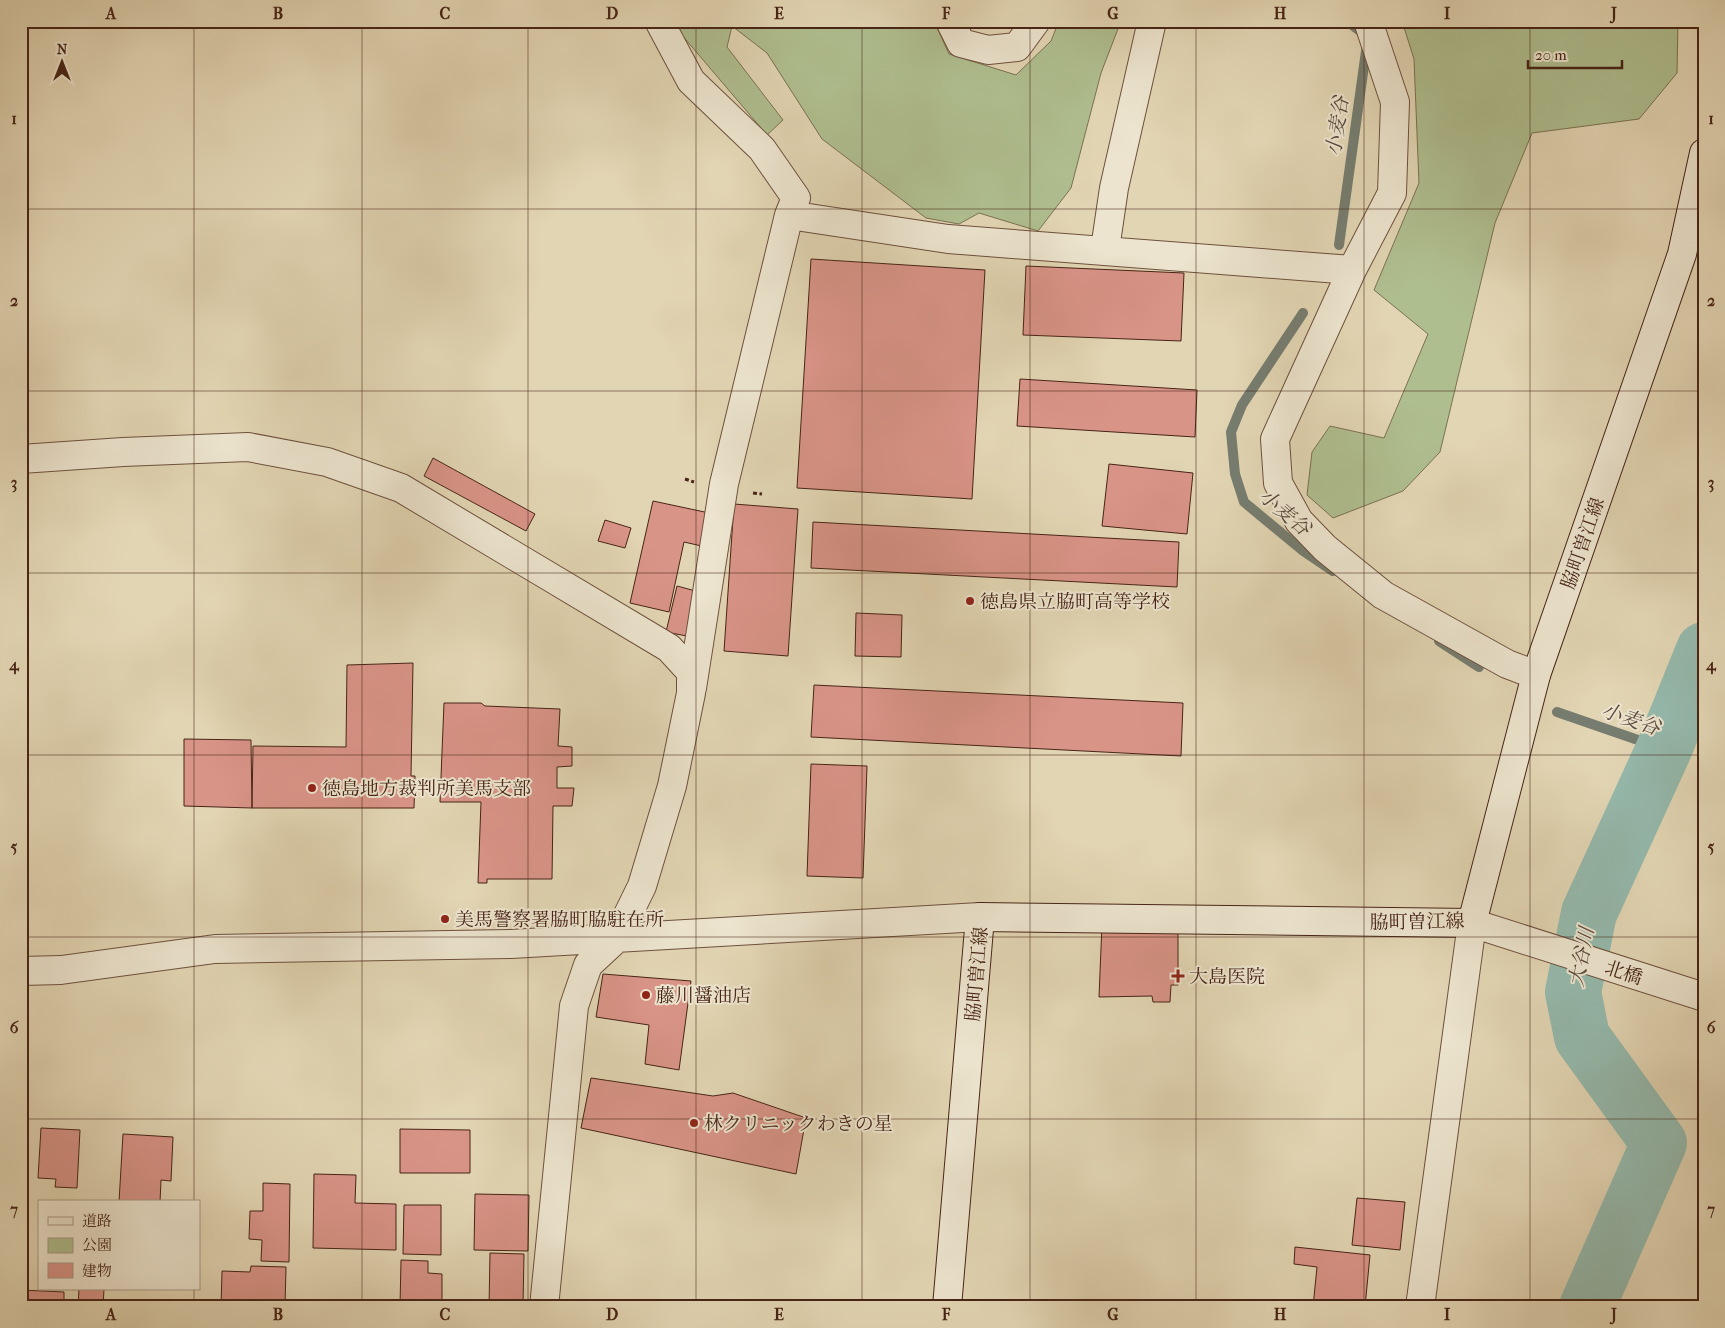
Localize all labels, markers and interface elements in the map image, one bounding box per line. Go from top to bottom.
text: A [105,4,117,23]
text: B [273,4,283,23]
text: C [440,4,451,23]
text: D [606,4,618,23]
text: E [774,4,784,23]
text: F [941,4,951,23]
text: G [1107,4,1119,23]
text: H [1274,4,1287,23]
text: I [1444,4,1451,23]
text: J [1609,4,1617,24]
north arrow [38,38,88,88]
scale bar [1528,38,1621,70]
text: N [57,41,68,58]
text: 20 m [1535,46,1567,64]
water label: 小麦谷 [1322,94,1353,157]
text: 1 [11,109,17,128]
text: 1 [1708,109,1714,128]
text: 2 [10,291,18,310]
text: 2 [1707,291,1715,310]
text: 3 [11,473,17,493]
text: 3 [1708,473,1714,493]
water label: 小麦谷 [1254,484,1316,541]
street label: 脇町曽江線 [1557,495,1609,592]
place label: 徳島県立脇町高等学校 [980,591,1170,613]
marker: 徳島県立脇町高等学校 [964,595,976,607]
text: 4 [8,655,20,675]
text: 4 [1705,655,1717,675]
water label: 小麦谷 [1599,699,1664,740]
place label: 徳島地方裁判所美馬支部 [322,778,531,800]
marker: 徳島地方裁判所美馬支部 [306,782,318,794]
text: 5 [11,837,18,856]
text: 5 [1708,837,1715,856]
place label: 美馬警察署脇町脇駐在所 [455,909,664,931]
street label: 脇町曽江線 [1369,910,1465,934]
marker: 美馬警察署脇町脇駐在所 [439,913,451,925]
water label: 大谷川 [1564,923,1599,989]
street label: 脇町曽江線 [962,926,992,1022]
street label: 北橋 [1602,957,1645,989]
place label: 大島医院 [1189,966,1265,988]
marker: 大島医院 [1171,969,1185,983]
place label: 藤川醤油店 [656,985,751,1007]
marker: 藤川醤油店 [640,989,652,1001]
text: 6 [10,1018,19,1037]
text: 6 [1707,1018,1716,1037]
place label: 林クリニックわきの星 [704,1113,893,1135]
marker: 林クリニックわきの星 [688,1117,700,1129]
text: 7 [9,1200,18,1219]
legend [38,1200,200,1290]
text: 7 [1706,1200,1715,1219]
text: 道路 [82,1212,112,1230]
text: 公園 [82,1236,112,1254]
text: 建物 [82,1262,112,1280]
text: A [105,1305,117,1324]
text: B [273,1305,283,1324]
text: C [440,1305,451,1324]
text: D [606,1305,618,1324]
text: E [774,1305,784,1324]
text: F [941,1305,951,1324]
text: G [1107,1305,1119,1324]
text: H [1274,1305,1287,1324]
text: I [1444,1305,1451,1324]
text: J [1609,1305,1617,1325]

